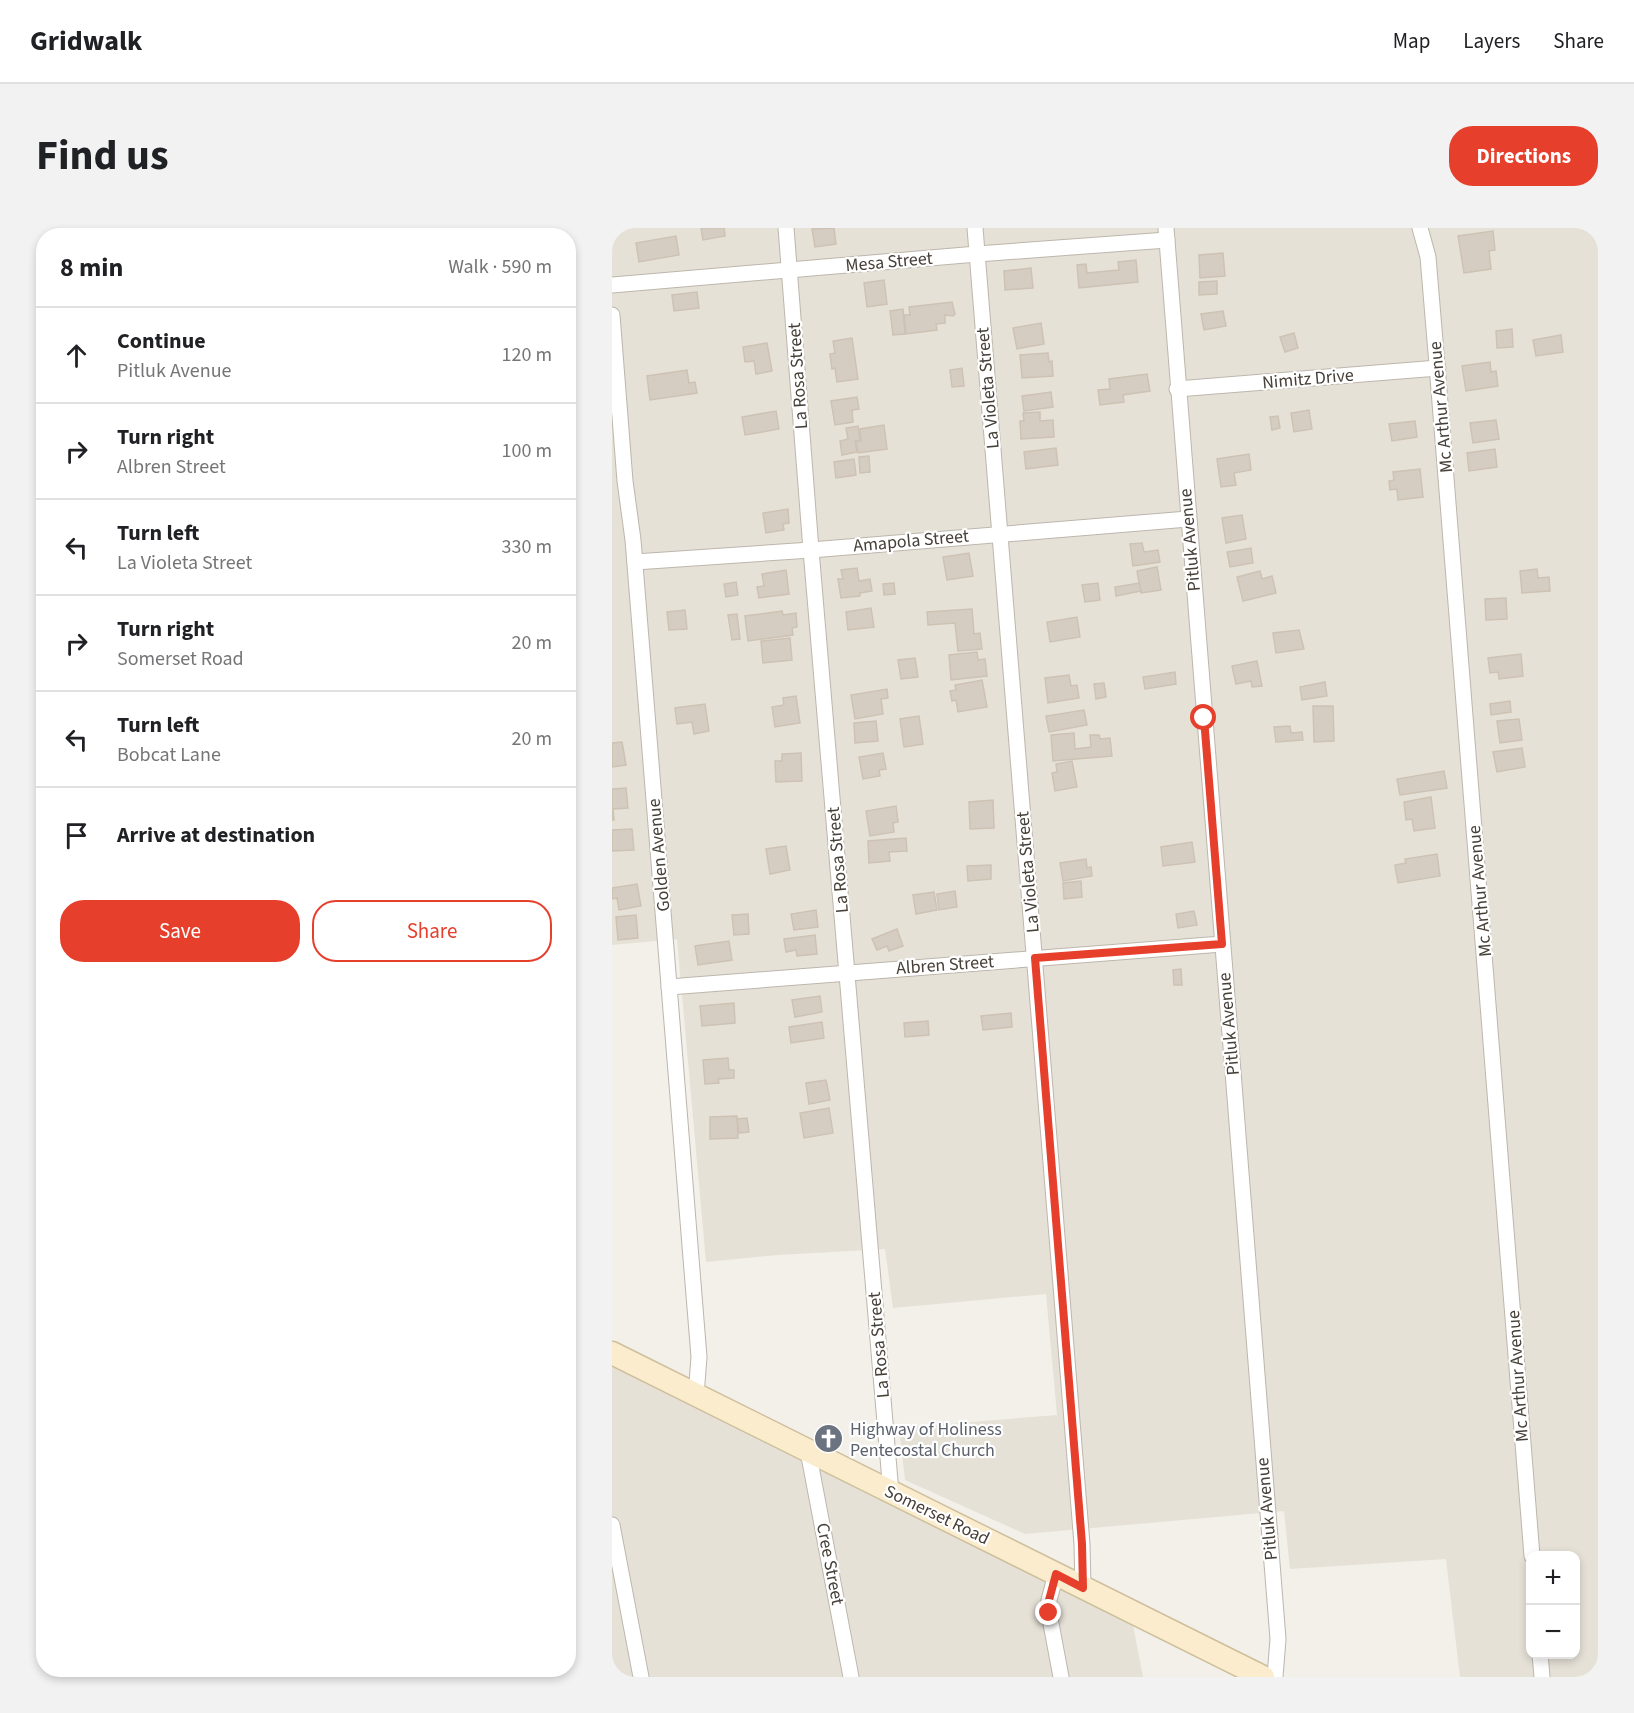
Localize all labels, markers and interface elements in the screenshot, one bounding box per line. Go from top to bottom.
text: Gridwalk [30,21,142,61]
text: Map [1393,26,1430,56]
text: Layers [1463,26,1520,56]
text: Share [1553,26,1604,56]
text: Find us [36,126,169,186]
button: Directions [1449,126,1598,186]
street label: Mesa Street [844,246,934,278]
text: 8 min [60,249,123,286]
text: Walk · 590 m [448,253,552,281]
street label: La Rosa Street [782,322,814,430]
text: Continue [117,325,206,357]
street label: La Violeta Street [970,326,1006,450]
icon: ahead [60,339,93,372]
street label: Mc Arthur Avenue [1423,340,1459,474]
text: 120 m [502,341,552,369]
text: Pitluk Avenue [117,357,232,385]
street label: Nimitz Drive [1261,363,1355,395]
text: Turn right [117,421,214,453]
icon: right [60,435,93,468]
text: 100 m [502,437,552,465]
text: Albren Street [117,453,226,481]
street label: Pitluk Avenue [1173,488,1207,592]
text: Turn left [117,517,199,549]
street label: Amapola Street [852,523,970,559]
icon: left [60,531,93,564]
text: 330 m [502,533,552,561]
text: La Violeta Street [117,549,252,577]
text: Turn right [117,613,214,645]
icon: right [60,627,93,660]
text: 20 m [512,629,552,657]
text: Somerset Road [117,645,244,673]
route start [1190,704,1216,730]
text: Turn left [117,709,199,741]
icon: left [60,723,93,756]
text: 20 m [512,725,552,753]
text: Bobcat Lane [117,741,221,769]
street label: Golden Avenue [642,797,676,913]
street label: La Rosa Street [821,806,855,914]
street label: La Violeta Street [1010,810,1046,934]
icon: arrive [60,819,93,852]
text: Arrive at destination [117,819,315,851]
street label: Mc Arthur Avenue [1462,824,1498,958]
button: Save [60,900,300,962]
button: Share [312,900,552,962]
street label: Albren Street [895,949,995,981]
street label: Pitluk Avenue [1212,972,1246,1076]
street label: La Rosa Street [862,1291,896,1399]
street label: Mc Arthur Avenue [1501,1309,1535,1443]
place label: Highway of Holiness Pentecostal Church [850,1417,1002,1463]
church icon: Highway of Holiness Pentecostal Church [813,1423,845,1455]
street label: Pitluk Avenue [1250,1457,1284,1561]
street label: Somerset Road [880,1479,994,1551]
street label: Cree Street [810,1521,850,1607]
map controls [1526,1551,1580,1659]
button: + [1526,1551,1580,1605]
route end [1035,1599,1061,1625]
button: − [1526,1605,1580,1659]

